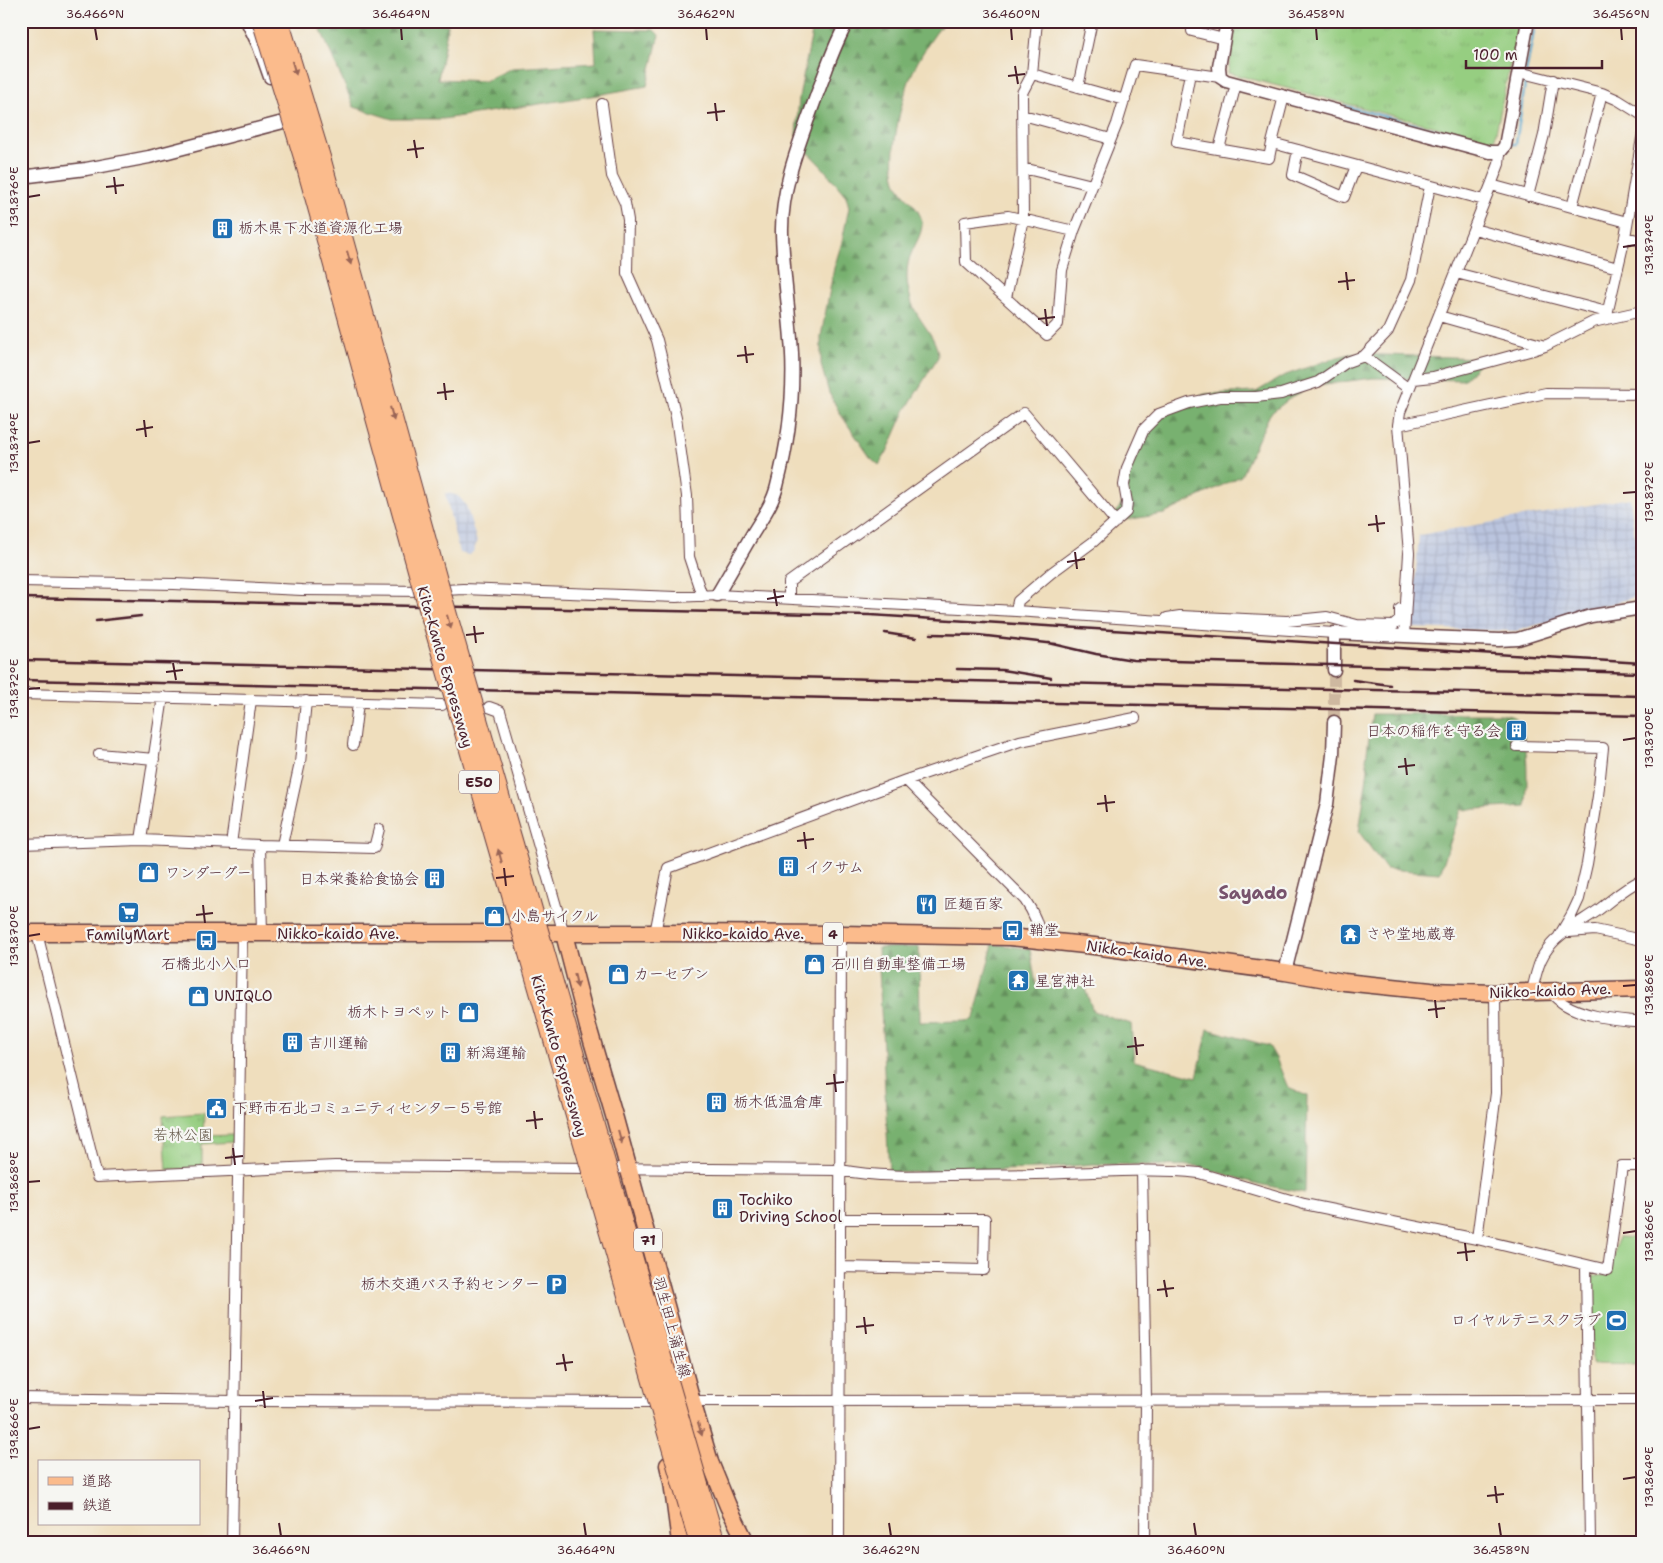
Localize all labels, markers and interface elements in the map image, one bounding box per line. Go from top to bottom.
text: 36.466°N [66,6,124,22]
text: 36.464°N [372,6,430,22]
text: 36.462°N [677,6,735,22]
text: 36.460°N [982,6,1040,22]
text: 36.458°N [1287,6,1345,22]
text: 36.456°N [1592,6,1650,22]
scale bar [1466,38,1602,70]
text: 100 m [1473,45,1518,65]
one-way arrow [290,60,298,75]
text: 139.876°E [6,167,22,227]
text: 139.874°E [1641,215,1657,275]
building icon: 栃木県下水道資源化工場 [210,216,234,240]
place label: 栃木県下水道資源化工場 [238,218,403,238]
one-way arrow [345,250,353,265]
one-way arrow [388,407,396,422]
text: 139.874°E [6,413,22,473]
text: 139.872°E [1641,462,1657,522]
street label: Kita-Kanto Expressway [412,584,478,750]
one-way arrow [445,614,453,629]
text: 139.872°E [6,659,22,719]
text: 139.870°E [1641,708,1657,768]
building icon: 日本の稲作を守る会 [1505,719,1529,743]
place label: 日本の稲作を守る会 [1366,721,1501,741]
road number: E50 [459,770,499,794]
one-way arrow [496,849,504,864]
building icon: イクサム [777,855,801,879]
place label: イクサム [805,857,864,877]
shop icon: ワンダーグー [137,861,161,885]
place label: ワンダーグー [165,863,252,883]
building icon: 日本栄養給食協会 [423,867,447,891]
place label: 日本栄養給食協会 [299,869,419,889]
district label: Sayado [1218,881,1288,905]
restaurant icon: 匠麺百家 [915,892,939,916]
place label: 匠麺百家 [943,894,1003,914]
supermarket icon: FamilyMart [116,900,140,924]
shop icon: 小島サイクル [483,904,507,928]
text: 139.870°E [6,906,22,966]
place label: 小島サイクル [511,906,599,926]
bus stop icon: 鞘堂 [1001,918,1025,942]
place label: 鞘堂 [1029,920,1059,940]
road number: 4 [823,922,843,946]
temple icon: さや堂地蔵尊 [1338,922,1362,946]
street label: Nikko-kaido Ave. [277,924,399,944]
street label: Nikko-kaido Ave. [682,924,804,944]
place label: さや堂地蔵尊 [1366,924,1456,944]
place label: FamilyMart [86,925,170,945]
bus stop icon: 石橋北小入口 [194,929,218,953]
street label: Nikko-kaido Ave. [1085,936,1209,972]
shop icon: 石川自動車整備工場 [803,952,827,976]
place label: 石橋北小入口 [161,954,251,974]
place label: 石川自動車整備工場 [831,954,966,974]
text: 139.868°E [1641,954,1657,1016]
shop icon: カーセブン [606,962,630,986]
place label: カーセブン [634,964,709,984]
temple icon: 星宮神社 [1007,969,1031,993]
place label: 星宮神社 [1035,971,1095,991]
street label: Kita-Kanto Expressway [526,973,592,1139]
one-way arrow [572,974,580,989]
street label: Nikko-kaido Ave. [1489,979,1611,1003]
shop icon: UNIQLO [186,984,210,1008]
place label: UNIQLO [214,986,273,1006]
shop icon: 栃木トヨペット [456,1000,480,1024]
place label: 栃木トヨペット [347,1002,452,1022]
building icon: 吉川運輸 [280,1031,304,1055]
place label: 吉川運輸 [308,1033,368,1053]
building icon: 新潟運輸 [438,1041,462,1065]
place label: 新潟運輸 [466,1043,526,1063]
building icon: 栃木低温倉庫 [705,1090,729,1114]
place label: 栃木低温倉庫 [733,1092,823,1112]
public building icon: 下野市石北コミュニティセンター５号館 [205,1096,229,1120]
place label: 下野市石北コミュニティセンター５号館 [233,1098,502,1118]
park label: 若林公園 [153,1125,213,1145]
one-way arrow [616,1130,624,1145]
text: 139.868°E [6,1151,22,1213]
place label: Tochiko Driving School [739,1190,843,1227]
building icon: Tochiko Driving School [711,1197,735,1221]
text: 139.866°E [1641,1200,1657,1262]
road number: 71 [634,1228,662,1252]
parking icon: 栃木交通バス予約センター [544,1272,568,1296]
place label: 栃木交通バス予約センター [361,1274,540,1294]
street label: 羽生田上蒲生線 [649,1274,695,1380]
sports icon: ロイヤルテニスクラブ [1605,1308,1629,1332]
place label: ロイヤルテニスクラブ [1451,1310,1601,1330]
text: 139.866°E [6,1398,22,1460]
one-way arrow [697,1422,705,1437]
text: 139.864°E [1641,1446,1657,1508]
legend [38,1460,200,1526]
text: 道路 [82,1471,112,1491]
text: 鉄道 [82,1495,112,1515]
text: 36.466°N [252,1542,310,1558]
text: 36.464°N [557,1542,615,1558]
text: 36.462°N [862,1542,920,1558]
text: 36.460°N [1167,1542,1225,1558]
text: 36.458°N [1472,1542,1530,1558]

